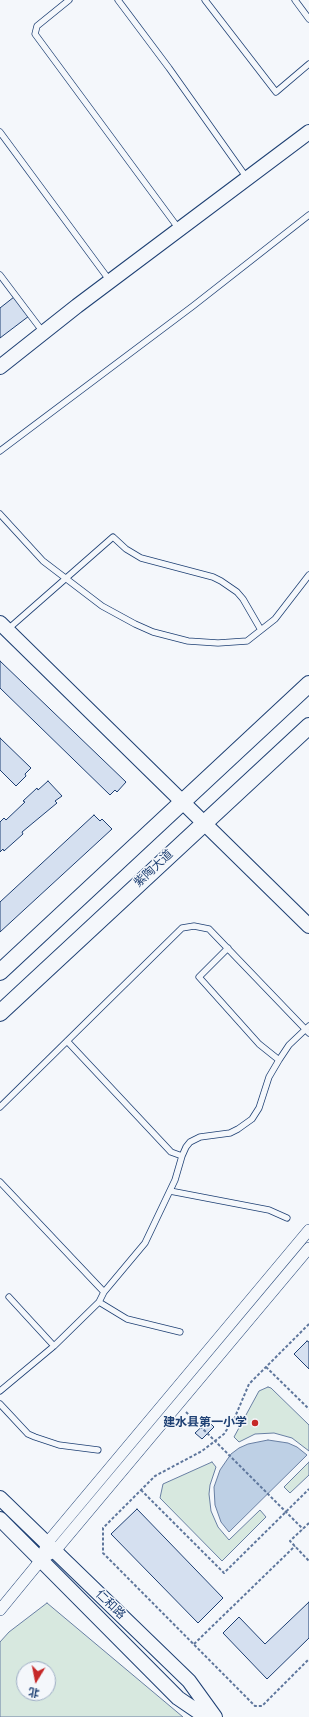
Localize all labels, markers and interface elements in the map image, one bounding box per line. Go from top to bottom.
street label: 紫陶大道 [132,847,176,891]
place label: 建水县第一小学 [163,1416,247,1430]
marker: 建水县第一小学 [250,1418,260,1428]
street label: 仁和路 [92,1587,128,1623]
north arrow [16,1661,56,1701]
text: 北 [27,1685,41,1700]

